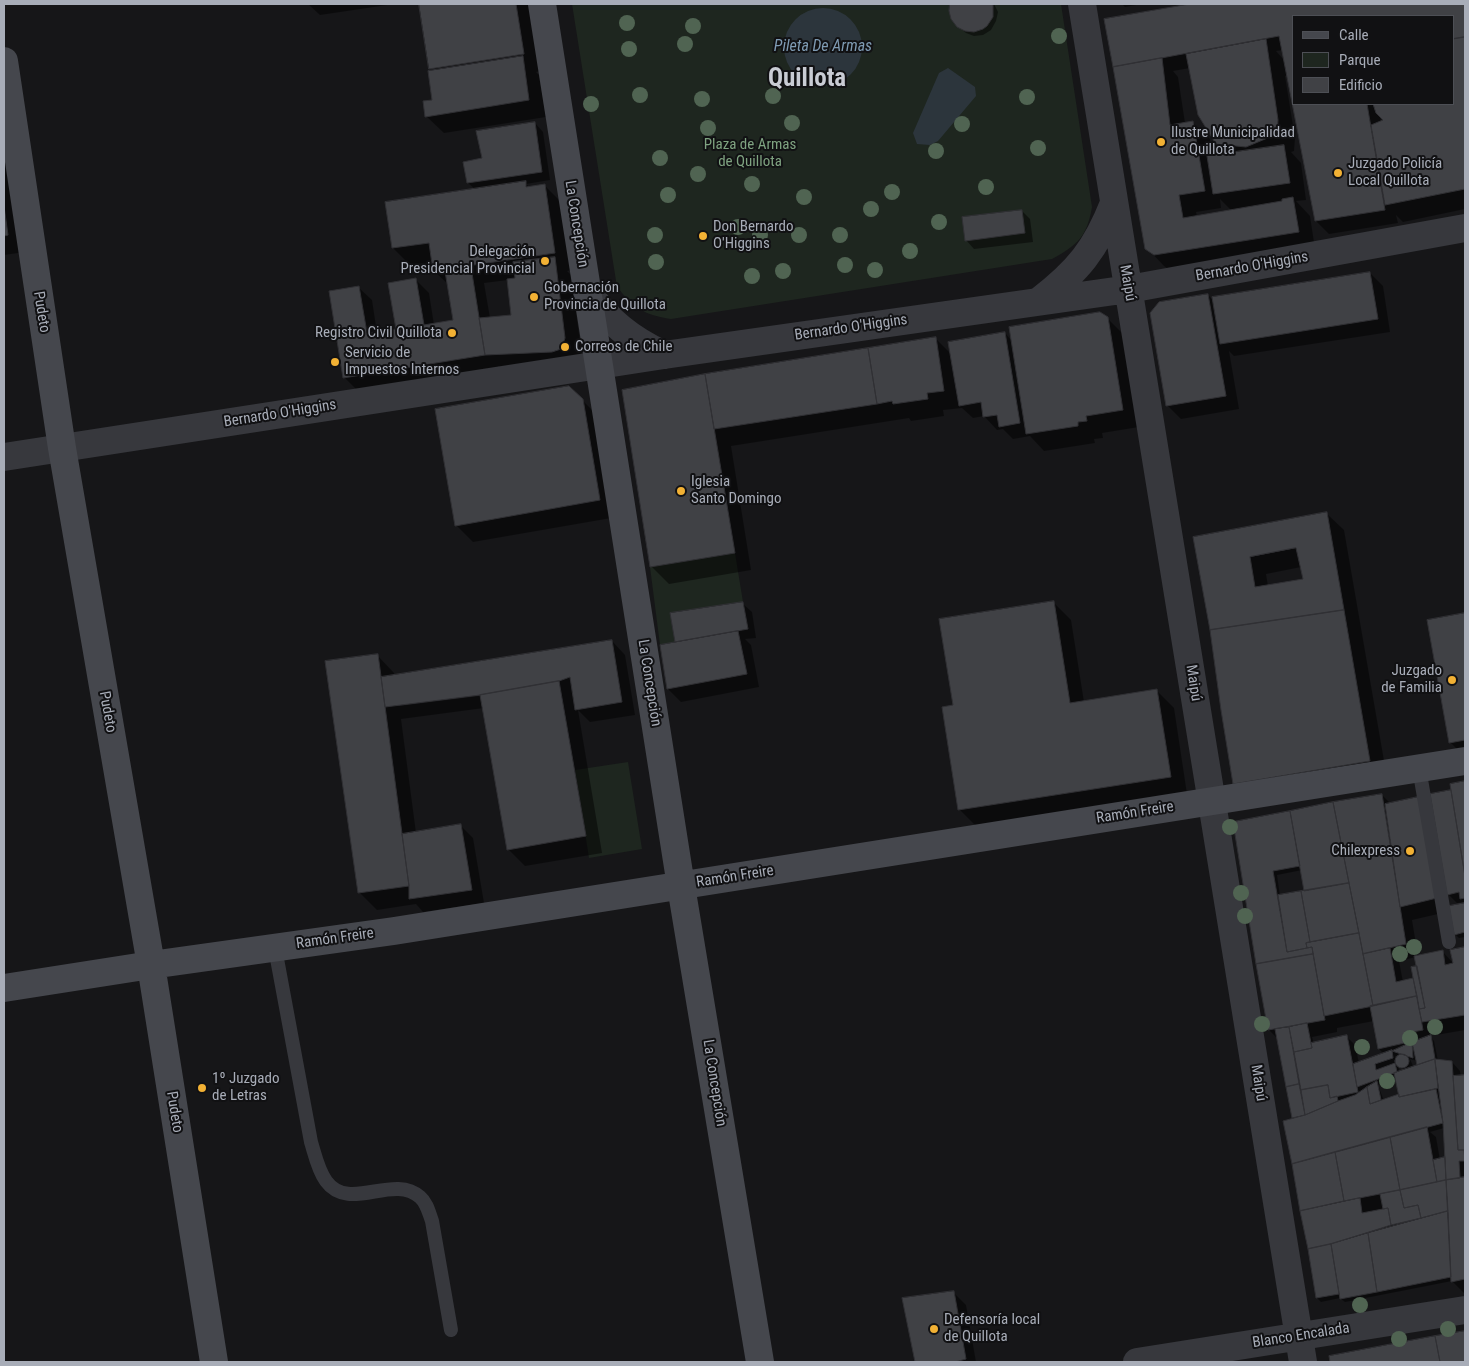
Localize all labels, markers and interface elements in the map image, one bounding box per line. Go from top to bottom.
legend [1292,15,1454,105]
text: Calle [1339,26,1369,44]
water label: Pileta De Armas [774,37,872,57]
text: Parque [1339,51,1381,69]
district label: Quillota [768,65,846,95]
text: Edificio [1339,76,1382,94]
place label: Ilustre Municipalidad de Quillota [1171,124,1295,159]
park label: Plaza de Armas de Quillota [704,136,796,171]
marker: Ilustre Municipalidad de Quillota [1155,136,1167,148]
place label: Juzgado Policía Local Quillota [1348,155,1442,190]
marker: Juzgado Policía Local Quillota [1332,167,1344,179]
street label: La Concepción [560,179,592,269]
place label: Don Bernardo O'Higgins [713,218,793,253]
marker: Don Bernardo O'Higgins [697,230,709,242]
place label: Delegación Presidencial Provincial [400,243,535,278]
street label: Bernardo O'Higgins [1194,248,1310,286]
marker: Delegación Presidencial Provincial [539,255,551,267]
street label: Maipú [1115,263,1139,303]
place label: Gobernación Provincia de Quillota [544,279,666,314]
street label: Pudeto [29,290,53,334]
marker: Gobernación Provincia de Quillota [528,291,540,303]
street label: Bernardo O'Higgins [793,311,909,345]
place label: Registro Civil Quillota [315,324,442,342]
marker: Registro Civil Quillota [446,327,458,339]
place label: Correos de Chile [575,338,672,356]
marker: Correos de Chile [559,341,571,353]
place label: Servicio de Impuestos Internos [345,344,459,379]
marker: Servicio de Impuestos Internos [329,356,341,368]
street label: Bernardo O'Higgins [222,396,338,432]
place label: Iglesia Santo Domingo [691,473,782,508]
marker: Iglesia Santo Domingo [675,485,687,497]
street label: La Concepción [633,638,665,728]
place label: Juzgado de Familia [1381,662,1442,697]
street label: Maipú [1181,664,1205,702]
marker: Juzgado de Familia [1446,674,1458,686]
street label: Pudeto [95,690,119,734]
street label: Ramón Freire [1095,798,1175,828]
place label: Chilexpress [1331,842,1400,860]
marker: Chilexpress [1404,845,1416,857]
street label: Ramón Freire [695,862,775,892]
street label: Ramón Freire [295,925,375,953]
street label: La Concepción [698,1038,730,1128]
street label: Maipú [1246,1064,1270,1102]
place label: 1º Juzgado de Letras [212,1070,279,1105]
marker: 1º Juzgado de Letras [196,1082,208,1094]
street label: Pudeto [162,1090,186,1134]
place label: Defensoría local de Quillota [944,1311,1040,1346]
street label: Blanco Encalada [1251,1319,1351,1353]
marker: Defensoría local de Quillota [928,1323,940,1335]

